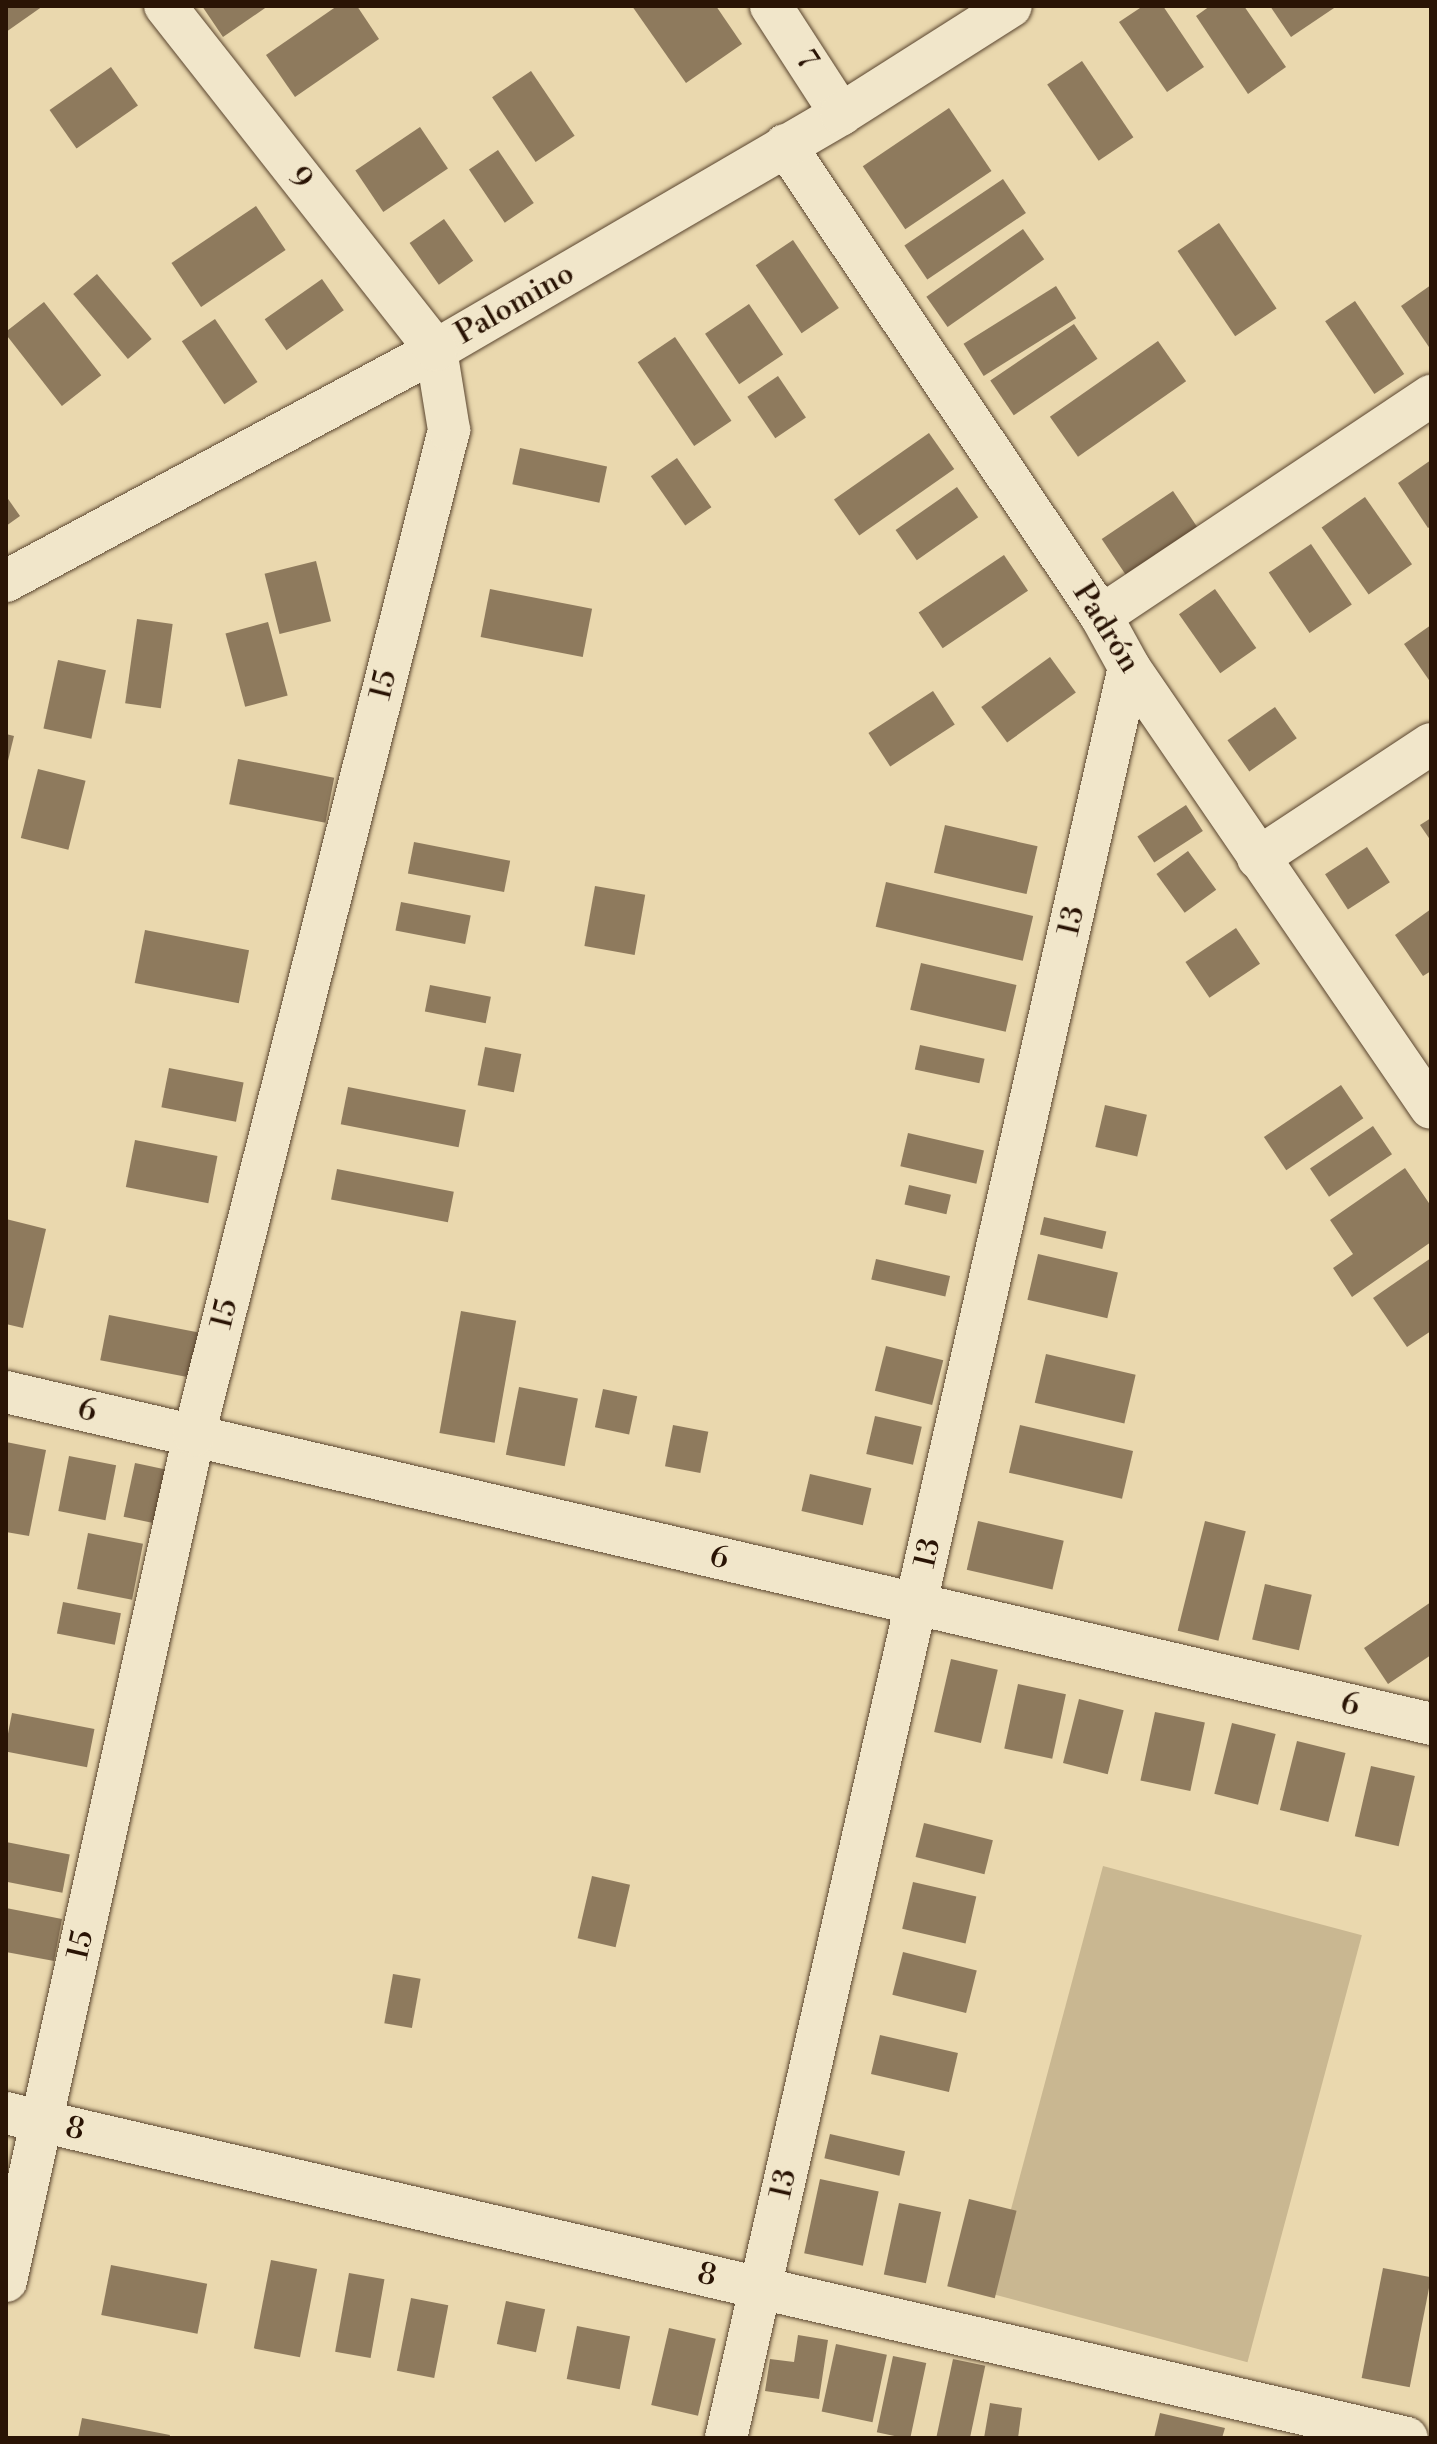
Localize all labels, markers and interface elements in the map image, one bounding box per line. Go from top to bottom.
street label: 7 [787,44,825,76]
street label: 9 [280,160,320,196]
street label: Palomino [449,256,581,352]
street label: Padrón [1065,577,1147,679]
street label: 15 [363,666,405,704]
street label: 13 [1051,903,1093,939]
street label: 15 [204,1295,246,1333]
street label: 6 [74,1391,100,1431]
street label: 13 [907,1535,949,1571]
street label: 6 [706,1538,732,1578]
street label: 6 [1337,1685,1363,1725]
street label: 15 [60,1927,102,1963]
street label: 8 [62,2109,88,2149]
street label: 13 [763,2166,805,2202]
street label: 8 [694,2255,720,2295]

